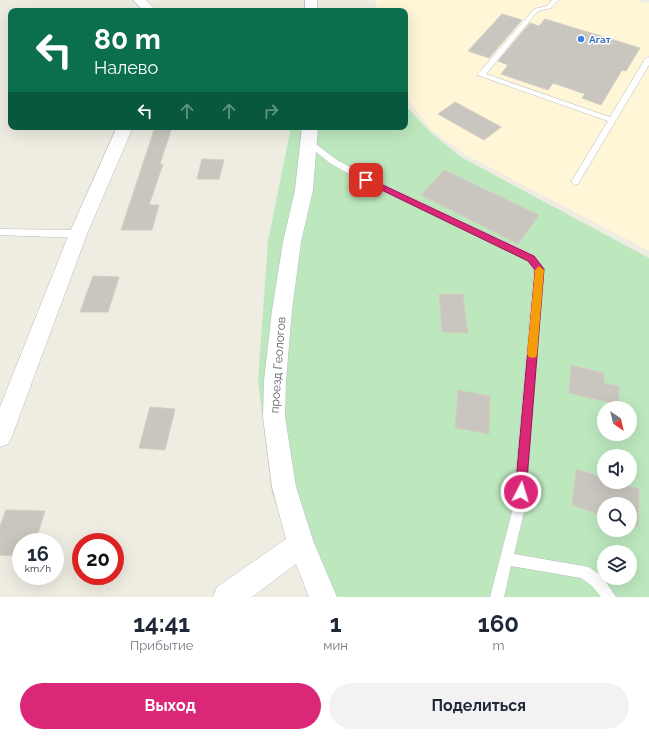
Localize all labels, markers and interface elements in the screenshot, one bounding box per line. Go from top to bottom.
text: 80 m [94,23,161,56]
icon: left [28,24,80,76]
marker: Агат [576,34,586,44]
place label: Агат [589,34,611,45]
text: Налево [94,57,158,78]
icon: left [134,100,156,122]
icon: ahead [176,100,198,122]
icon: ahead [218,100,240,122]
icon: right [260,100,282,122]
pin [349,163,383,197]
icon: arrive [355,169,377,191]
street label: проезд Геологов [268,316,288,414]
north arrow [597,401,637,441]
map controls [597,401,637,585]
button: sound [597,449,637,489]
position arrow [500,471,542,513]
button: search [597,497,637,537]
speed limit sign: 20 [72,533,124,585]
text: 16 [27,542,49,566]
button: layers [597,545,637,585]
text: km/h [25,563,51,574]
text: 14:41 [133,609,190,638]
text: 1 [330,609,341,638]
text: 160 [478,609,519,638]
text: Прибытие [130,638,193,653]
text: мин [323,638,348,653]
text: m [492,638,504,653]
button: Выход [20,683,321,729]
button: Поделиться [329,683,629,729]

